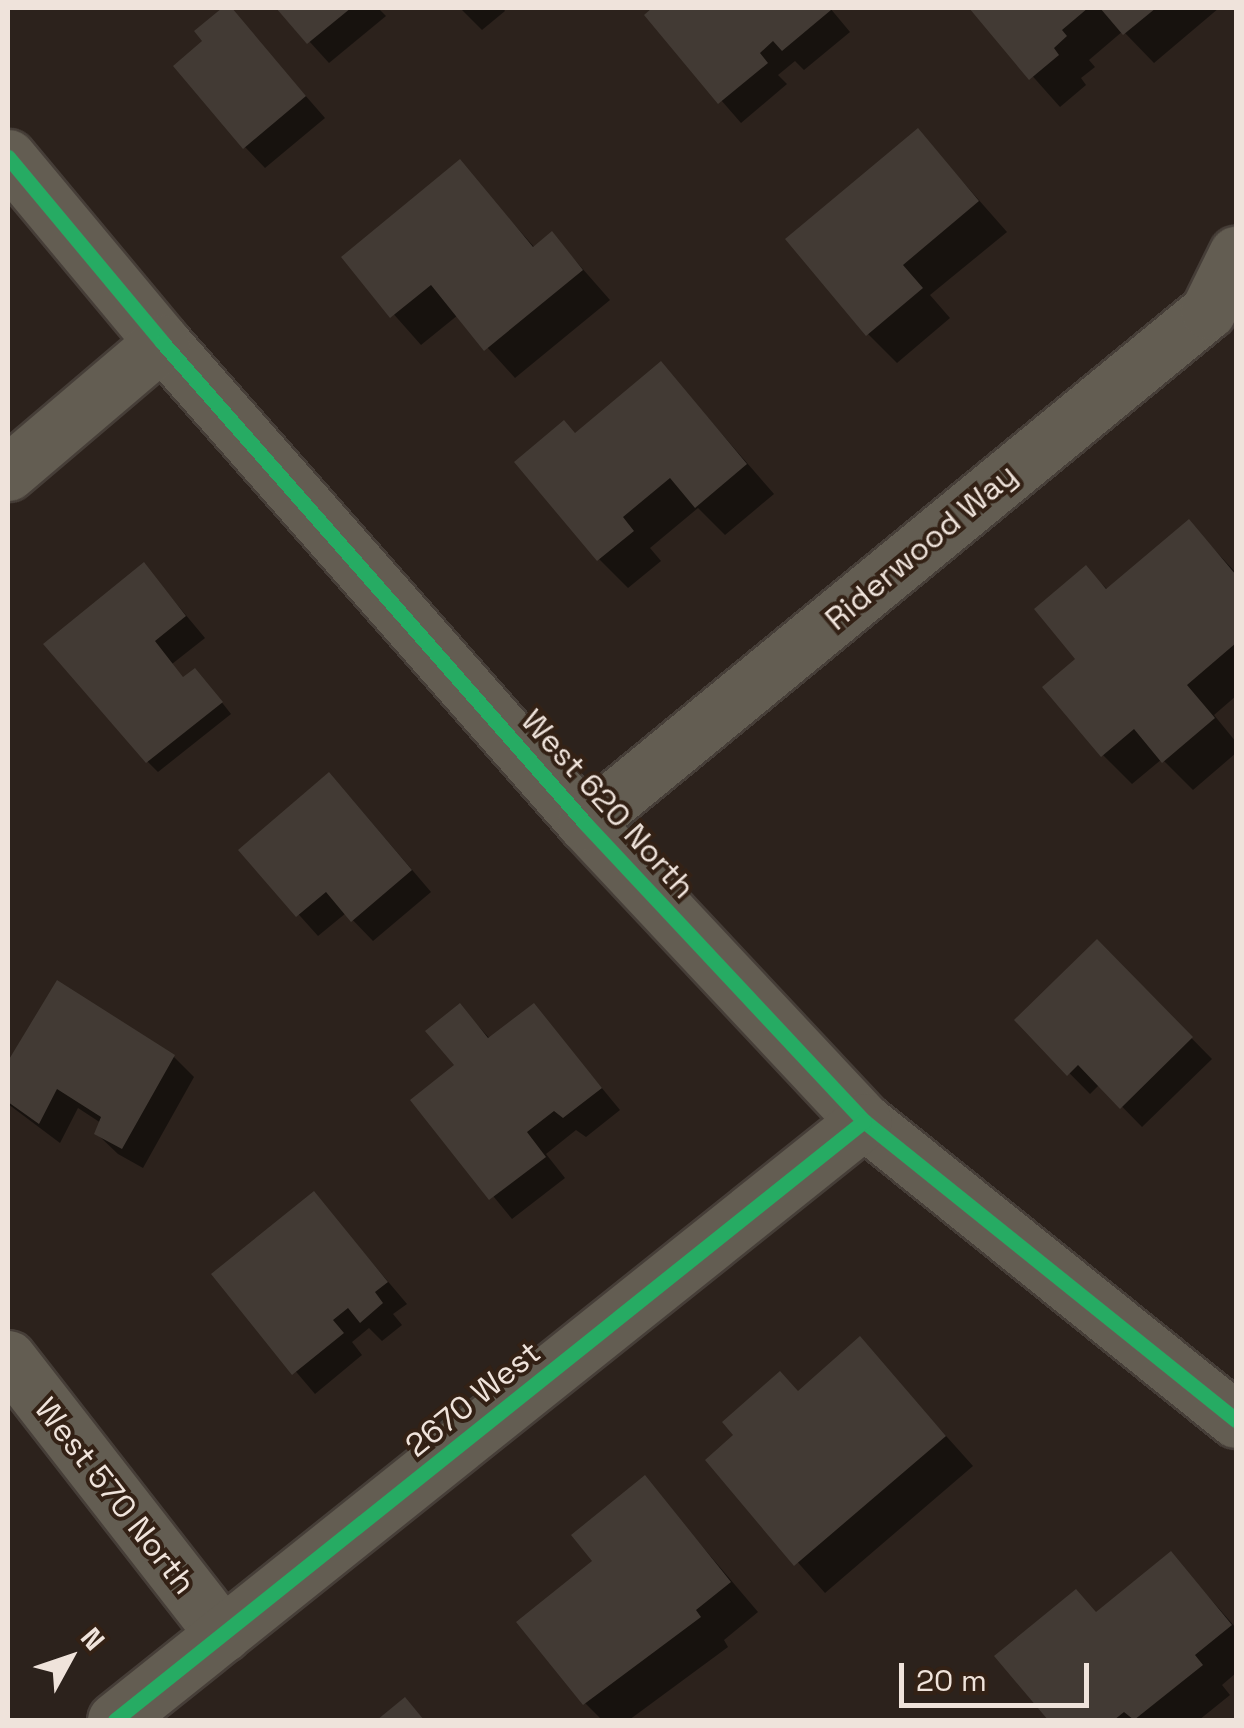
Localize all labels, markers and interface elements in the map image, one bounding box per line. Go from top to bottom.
street label: Riderwood Way [817,456,1025,638]
street label: West 620 North [513,702,703,906]
street label: 2670 West [398,1333,548,1465]
street label: West 570 North [26,1390,204,1602]
north arrow [20,1608,120,1708]
text: N [73,1620,113,1657]
scale bar [904,1643,1094,1705]
text: 20 m [916,1661,987,1700]

